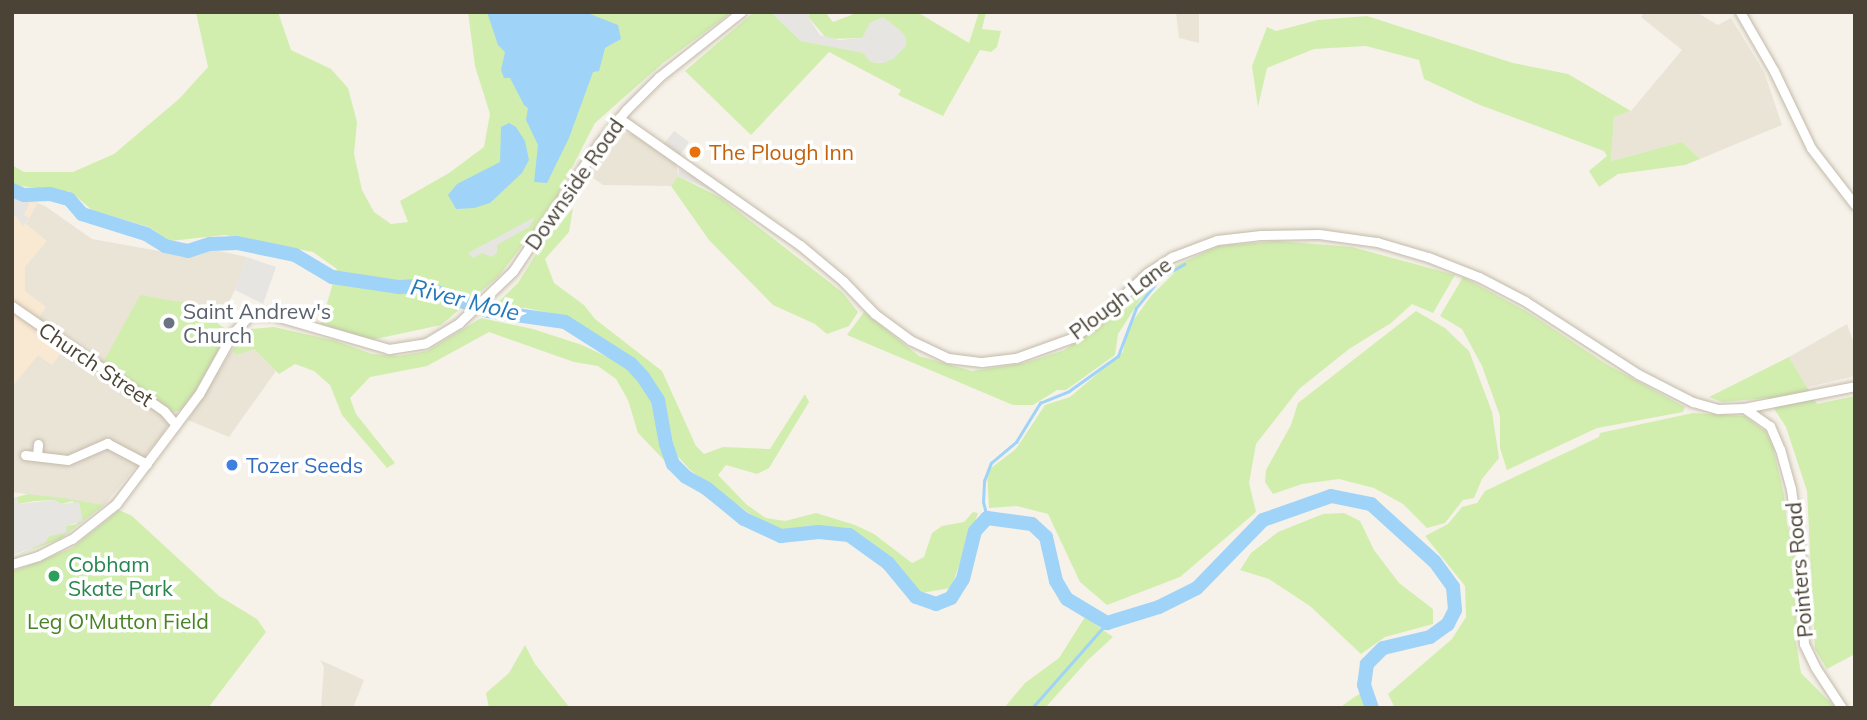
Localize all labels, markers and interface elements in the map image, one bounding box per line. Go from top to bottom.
street label: Downside Road [519,114,629,254]
place label: The Plough Inn [709,139,854,165]
marker: The Plough Inn [687,144,703,160]
street label: Plough Lane [1064,252,1176,344]
water label: River Mole [408,273,522,327]
place label: Saint Andrew's Church [183,298,331,348]
marker: Saint Andrew's Church [161,315,177,331]
street label: Church Street [34,316,158,412]
place label: Tozer Seeds [246,452,363,478]
marker: Tozer Seeds [224,457,240,473]
street label: Pointers Road [1781,501,1817,639]
place label: Cobham Skate Park [68,551,173,601]
marker: Cobham Skate Park [46,568,62,584]
park label: Leg O'Mutton Field [27,608,209,634]

